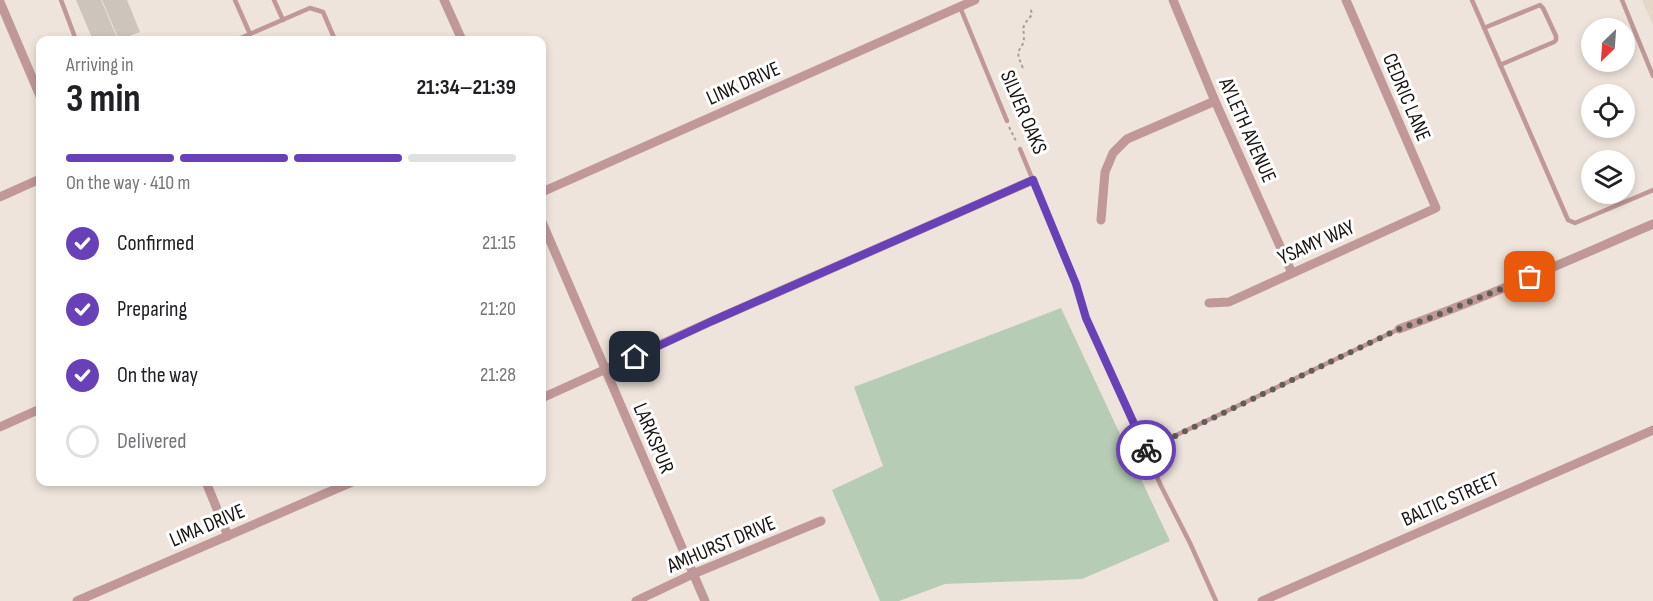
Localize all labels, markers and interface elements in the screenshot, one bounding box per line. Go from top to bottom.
north arrow [1581,18,1635,72]
map controls [1581,18,1635,204]
street label: CEDRIC LANE [1377,50,1436,145]
text: Arriving in [66,53,134,77]
street label: LINK DRIVE [702,56,784,111]
street label: SILVER OAKS [995,66,1052,158]
street label: AYLETH AVENUE [1213,73,1282,186]
text: 21:34–21:39 [416,74,516,101]
text: 3 min [66,76,141,123]
button: locate [1581,84,1635,138]
button: layers [1581,150,1635,204]
text: On the way · 410 m [66,171,190,195]
street label: YSAMY WAY [1274,214,1359,270]
icon: check [66,227,99,260]
text: Confirmed [117,230,194,257]
text: 21:15 [482,231,516,255]
pin [1504,251,1555,302]
icon: bag [1513,260,1546,293]
icon: check [66,293,99,326]
text: Preparing [117,296,187,323]
text: 21:20 [480,297,516,321]
pin [609,331,660,382]
icon: home [618,340,651,373]
icon: check [66,359,99,392]
text: On the way [117,362,198,389]
text: 21:28 [480,363,516,387]
street label: LARKSPUR [628,399,680,477]
courier [1116,420,1176,480]
text: Delivered [117,428,186,455]
icon: bike [1130,434,1163,467]
street label: BALTIC STREET [1398,467,1503,532]
street label: LIMA DRIVE [166,498,249,552]
street label: AMHURST DRIVE [662,510,779,579]

